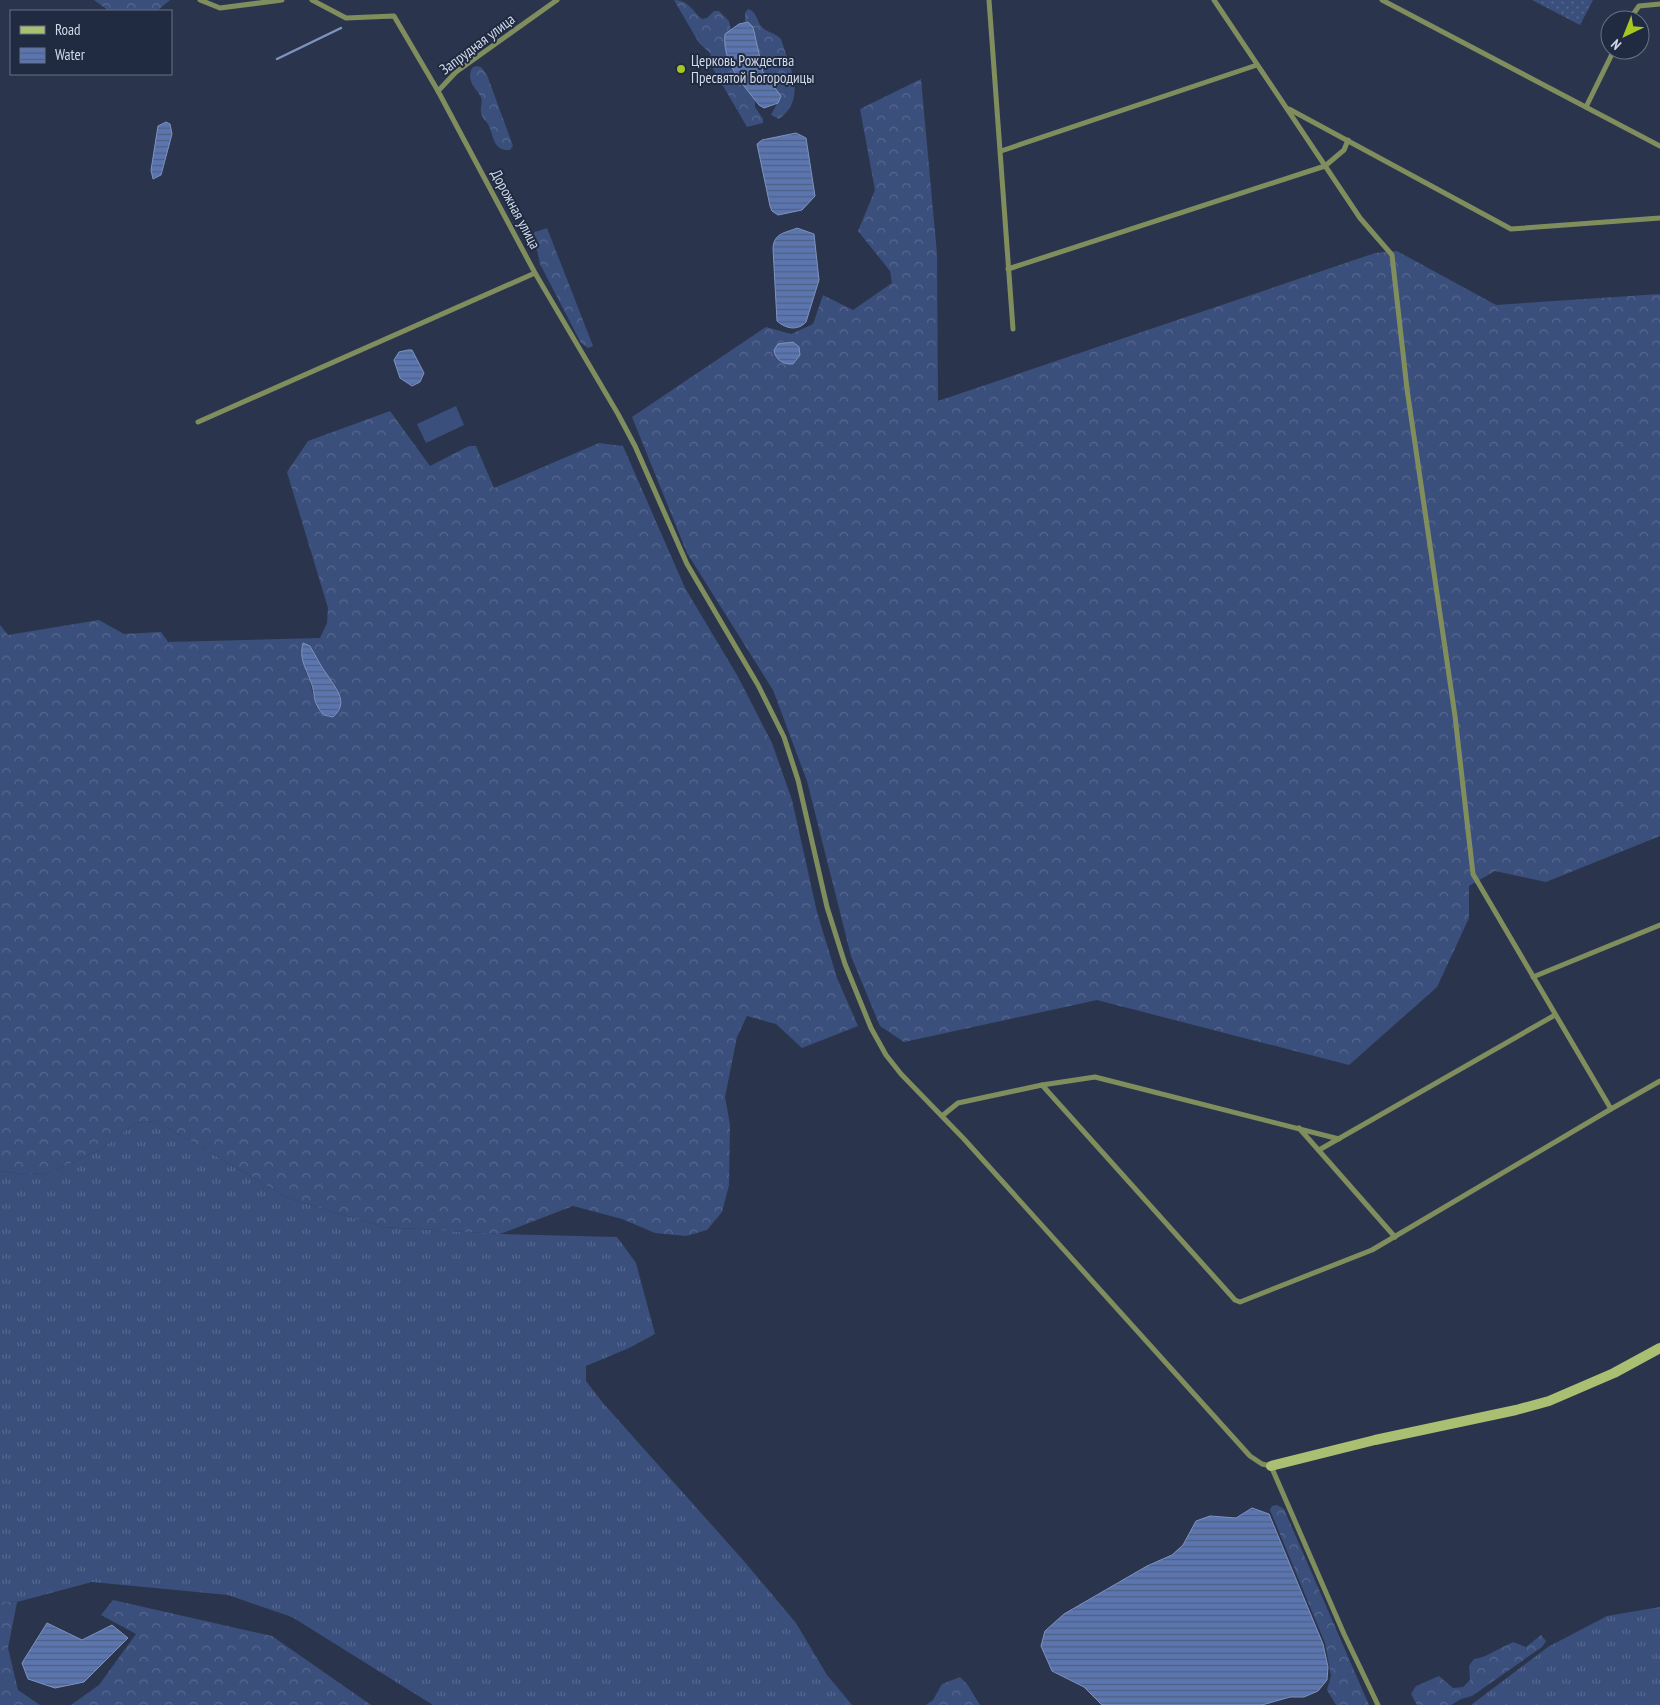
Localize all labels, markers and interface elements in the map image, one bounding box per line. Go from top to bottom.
street label: Запрудная улица [436,9,518,79]
legend [10,10,172,75]
north arrow [1600,10,1650,60]
text: Road [55,20,81,39]
text: N [1607,35,1625,54]
text: Water [55,45,86,64]
place label: Церковь Рождества Пресвятой Богородицы [691,51,814,87]
marker: Церковь Рождества Пресвятой Богородицы [675,63,687,75]
street label: Дорожная улица [487,166,545,252]

